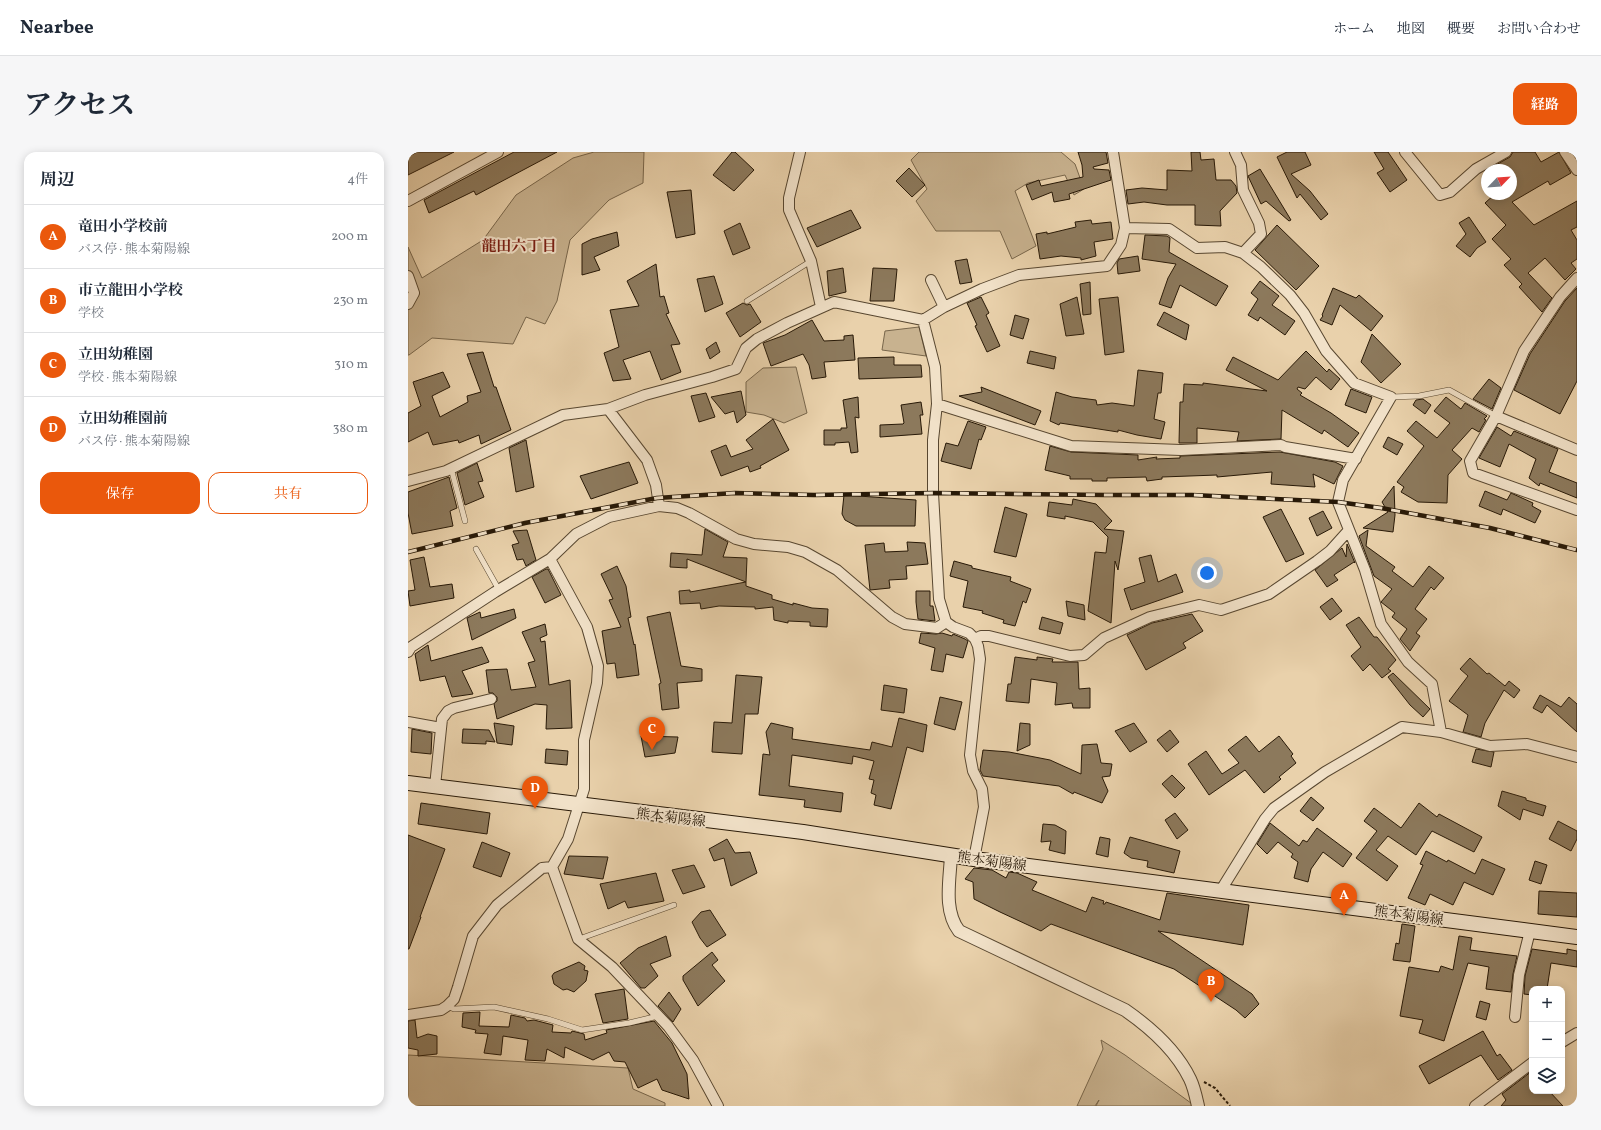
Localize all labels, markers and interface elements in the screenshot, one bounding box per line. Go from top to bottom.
text: Nearbee [20,15,94,41]
text: ホーム [1333,20,1375,39]
text: 地図 [1397,20,1425,39]
text: 概要 [1447,20,1475,39]
text: お問い合わせ [1497,20,1581,39]
button: 経路 [1513,83,1577,125]
text: アクセス [24,87,135,126]
north arrow [1481,164,1517,200]
text: 周辺 [40,169,74,192]
text: 4件 [347,171,368,189]
text: 竜田小学校前 [78,217,168,238]
text: A [48,228,58,246]
text: 200 m [331,228,368,246]
district label: 龍田六丁目 [481,237,557,258]
text: バス停 · 熊本菊陽線 [78,241,190,259]
text: 市立龍田小学校 [78,281,183,302]
text: B [49,292,57,310]
text: 230 m [333,292,368,310]
text: 学校 [78,305,104,323]
text: 立田幼稚園 [78,345,153,366]
text: C [49,356,57,374]
text: 310 m [334,356,368,374]
text: 学校 · 熊本菊陽線 [78,369,177,387]
text: 立田幼稚園前 [78,409,168,430]
text: D [48,420,58,438]
text: 380 m [333,420,368,438]
text: バス停 · 熊本菊陽線 [78,433,190,451]
button: 保存 [40,472,200,514]
button: 共有 [208,472,368,514]
your location [1197,563,1217,583]
pin: C [639,717,665,750]
pin: D [522,776,548,809]
street label: 熊本菊陽線 [635,805,707,832]
street label: 熊本菊陽線 [956,848,1028,877]
pin: A [1331,883,1357,916]
street label: 熊本菊陽線 [1373,902,1445,931]
pin: B [1198,969,1224,1002]
map controls [1529,986,1565,1094]
button: + [1529,986,1565,1022]
button: − [1529,1022,1565,1058]
button: layers [1529,1058,1565,1094]

